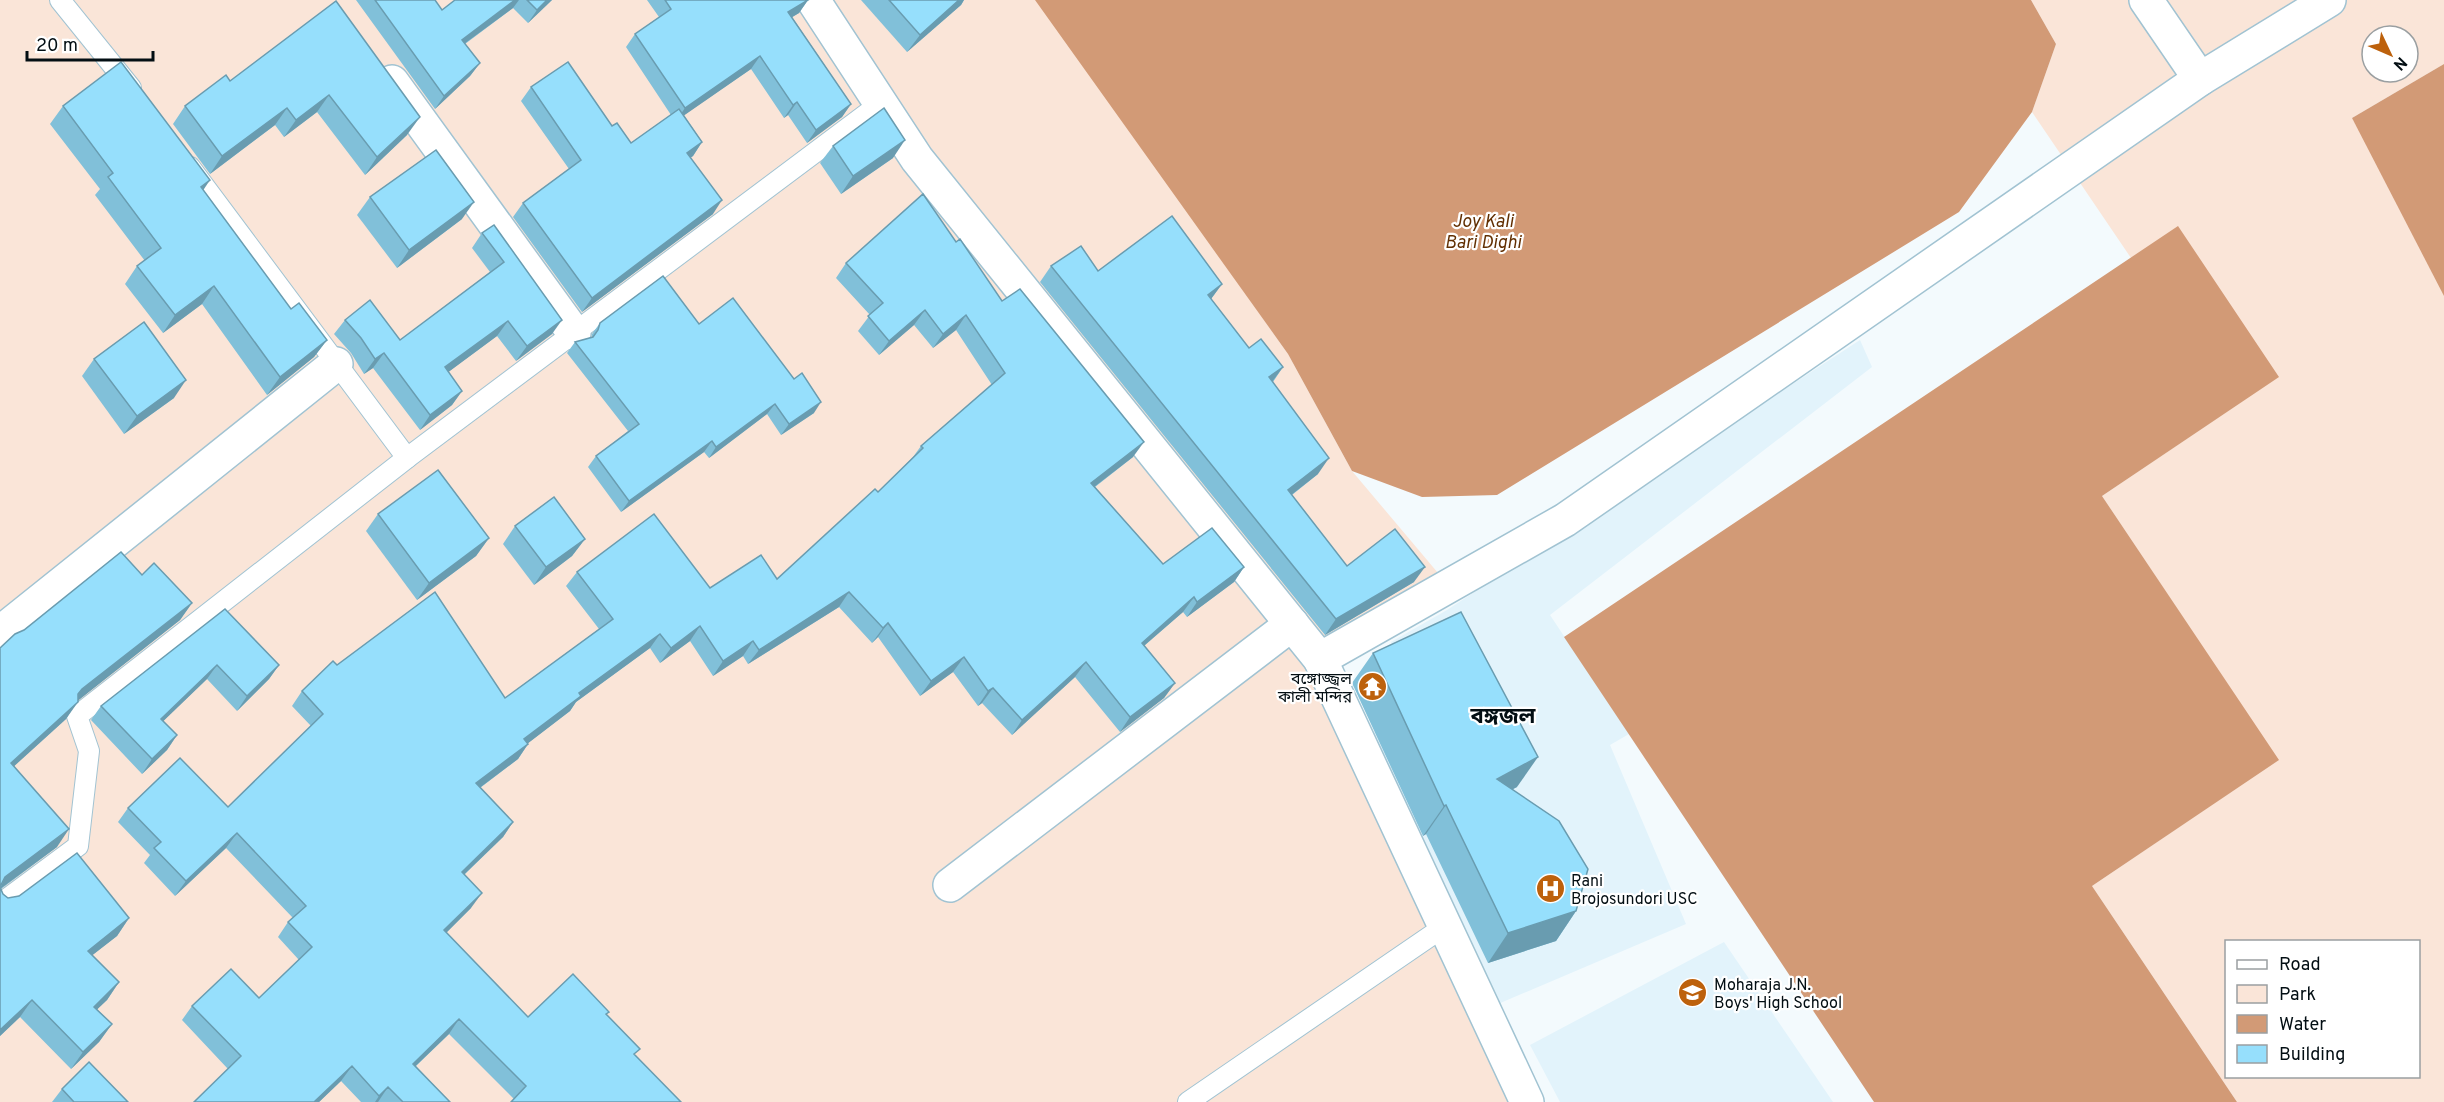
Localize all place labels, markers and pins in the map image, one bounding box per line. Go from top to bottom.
place label: বঙ্গোজ্জ্বল কালী মন্দির [1277,670,1352,708]
temple icon: বঙ্গোজ্জ্বল কালী মন্দির [1357,671,1389,703]
place label: Rani Brojosundori USC [1571,872,1698,910]
hospital icon: Rani Brojosundori USC [1534,873,1566,905]
place label: Moharaja J.N. Boys' High School [1714,976,1842,1014]
school or university icon: Moharaja J.N. Boys' High School [1677,977,1709,1009]

